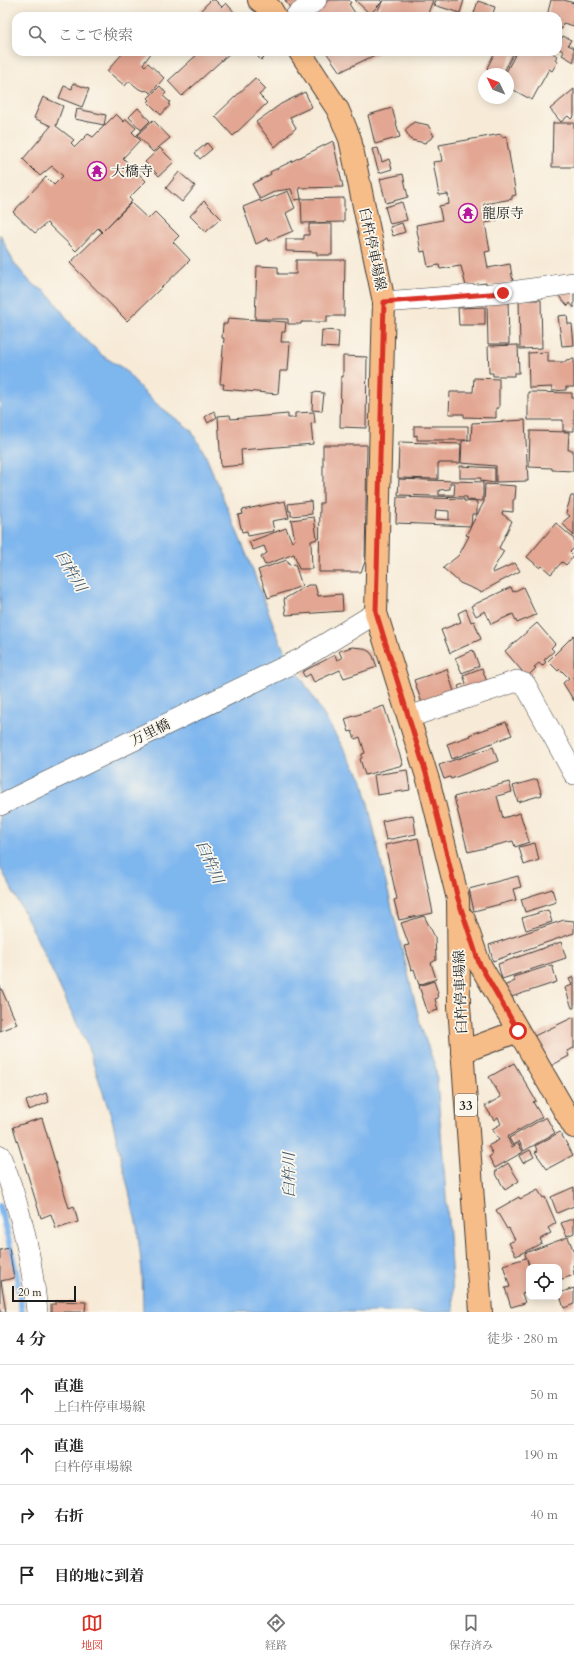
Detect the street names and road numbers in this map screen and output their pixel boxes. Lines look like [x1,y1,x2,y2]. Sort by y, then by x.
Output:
street label: 臼杵停車場線 [354,206,391,292]
street label: 万里橋 [127,715,173,750]
street label: 臼杵停車場線 [450,950,471,1034]
road number: 33 [455,1094,477,1116]

